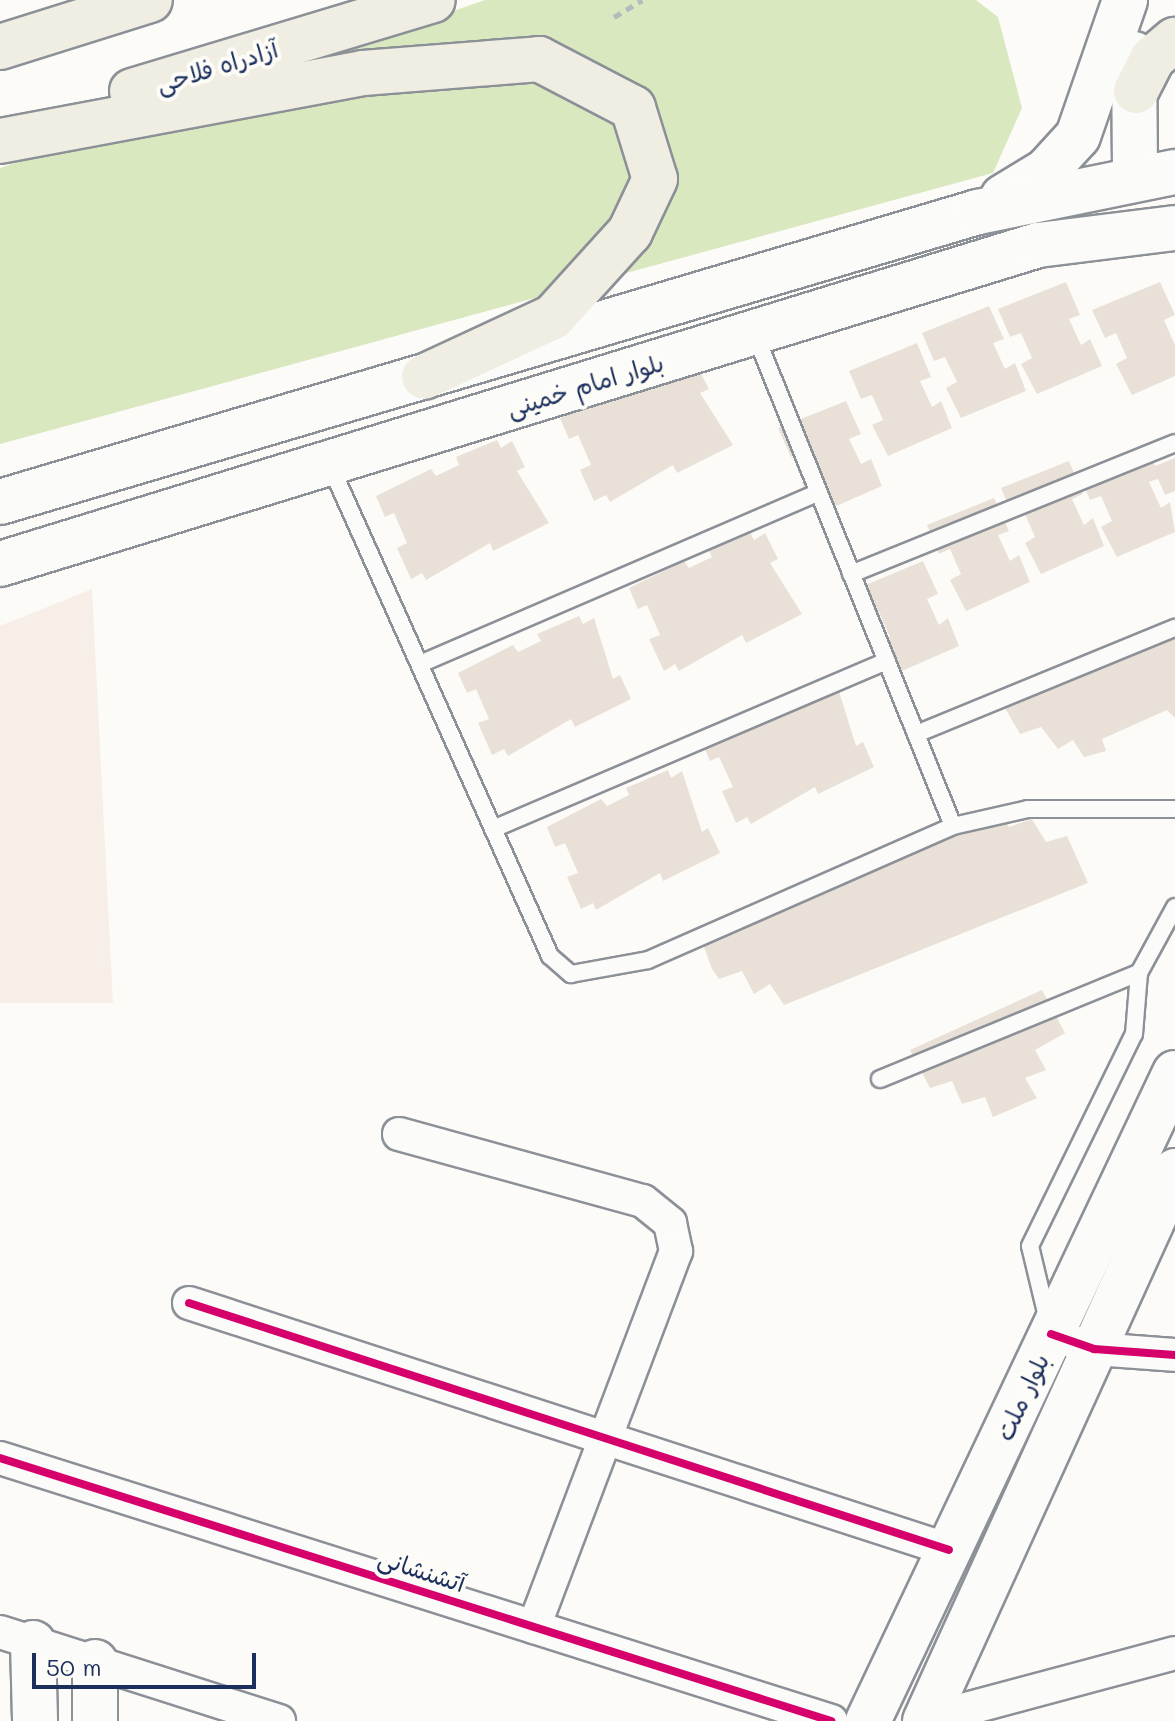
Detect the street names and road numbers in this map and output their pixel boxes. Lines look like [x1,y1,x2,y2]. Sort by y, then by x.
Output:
street label: آزادراه فلاحی [153,34,281,98]
street label: بلوار امام خمینی [503,347,667,423]
street label: بلوار ملت [989,1349,1055,1445]
street label: آتشنشانی [375,1542,469,1598]

